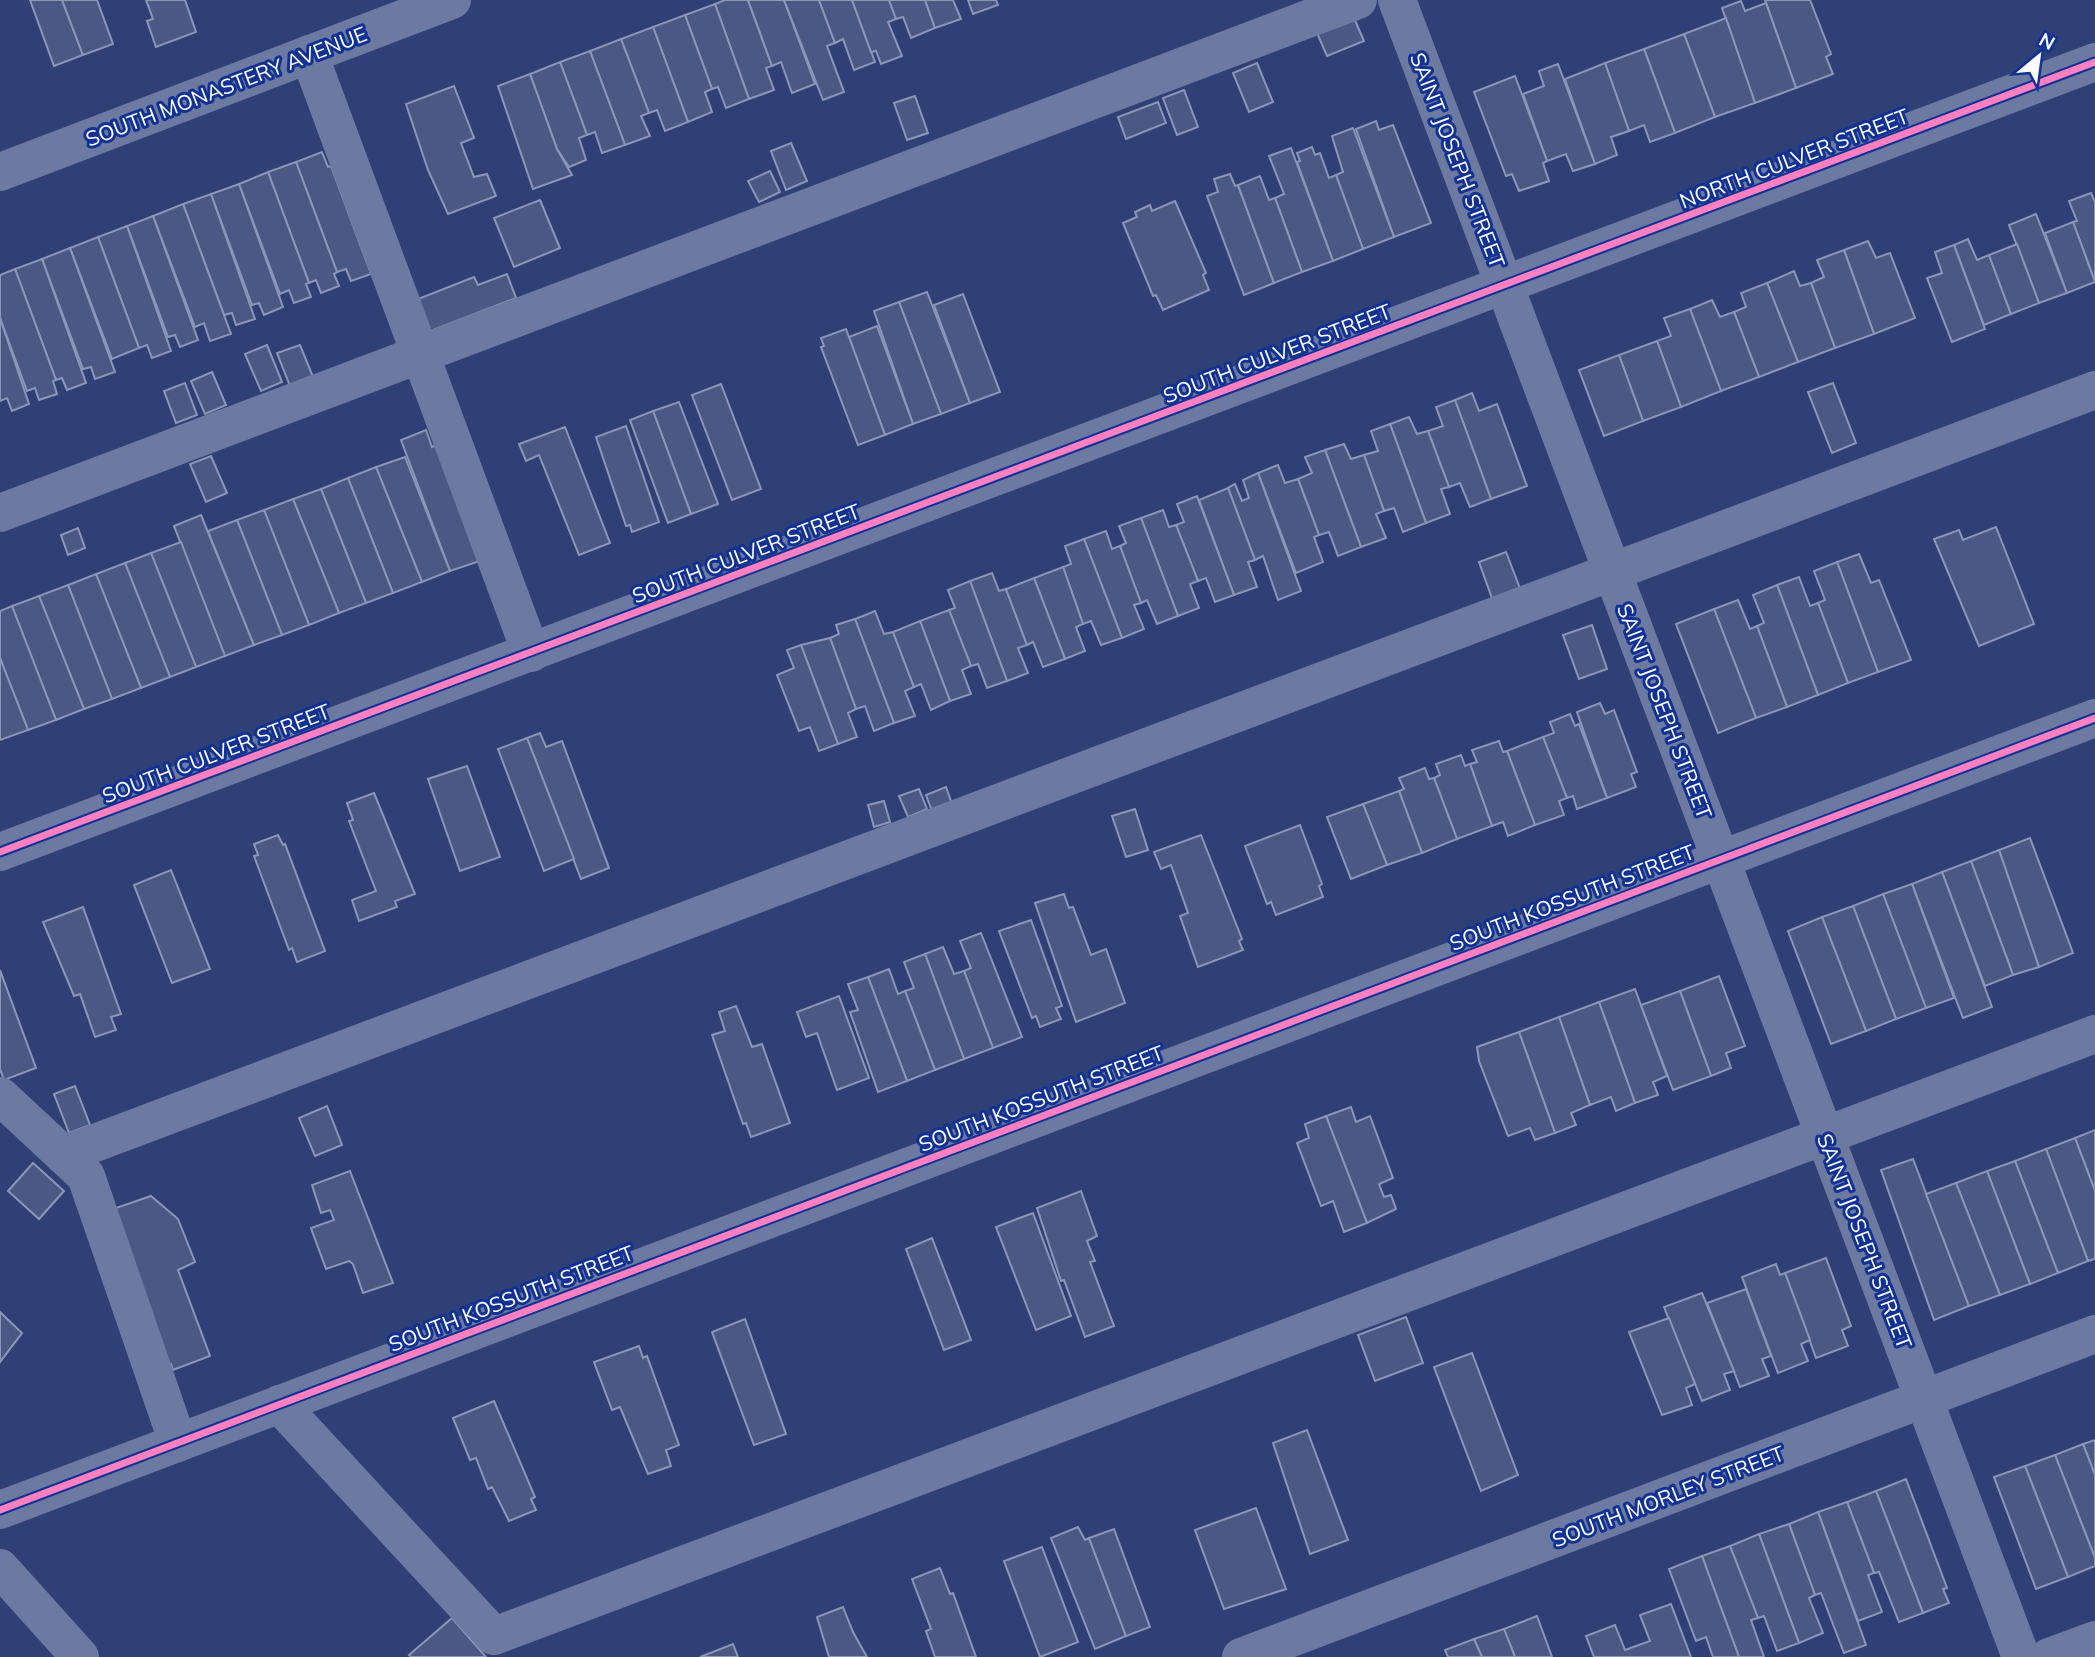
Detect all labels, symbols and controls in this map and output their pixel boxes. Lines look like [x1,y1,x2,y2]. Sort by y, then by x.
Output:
street label: SOUTH MONASTERY AVENUE [82,20,370,152]
north arrow [2004,21,2074,91]
text: N [2035,27,2059,55]
street label: SAINT JOSEPH STREET [1405,49,1511,272]
street label: NORTH CULVER STREET [1676,102,1913,214]
street label: SOUTH CULVER STREET [1159,297,1395,409]
street label: SOUTH CULVER STREET [628,497,864,609]
street label: SAINT JOSEPH STREET [1612,600,1718,823]
street label: SOUTH CULVER STREET [98,697,334,809]
street label: SOUTH KOSSUTH STREET [1446,838,1699,956]
street label: SOUTH KOSSUTH STREET [915,1039,1168,1157]
street label: SAINT JOSEPH STREET [1812,1130,1918,1353]
street label: SOUTH KOSSUTH STREET [385,1239,638,1357]
street label: SOUTH MORLEY STREET [1548,1440,1788,1552]

